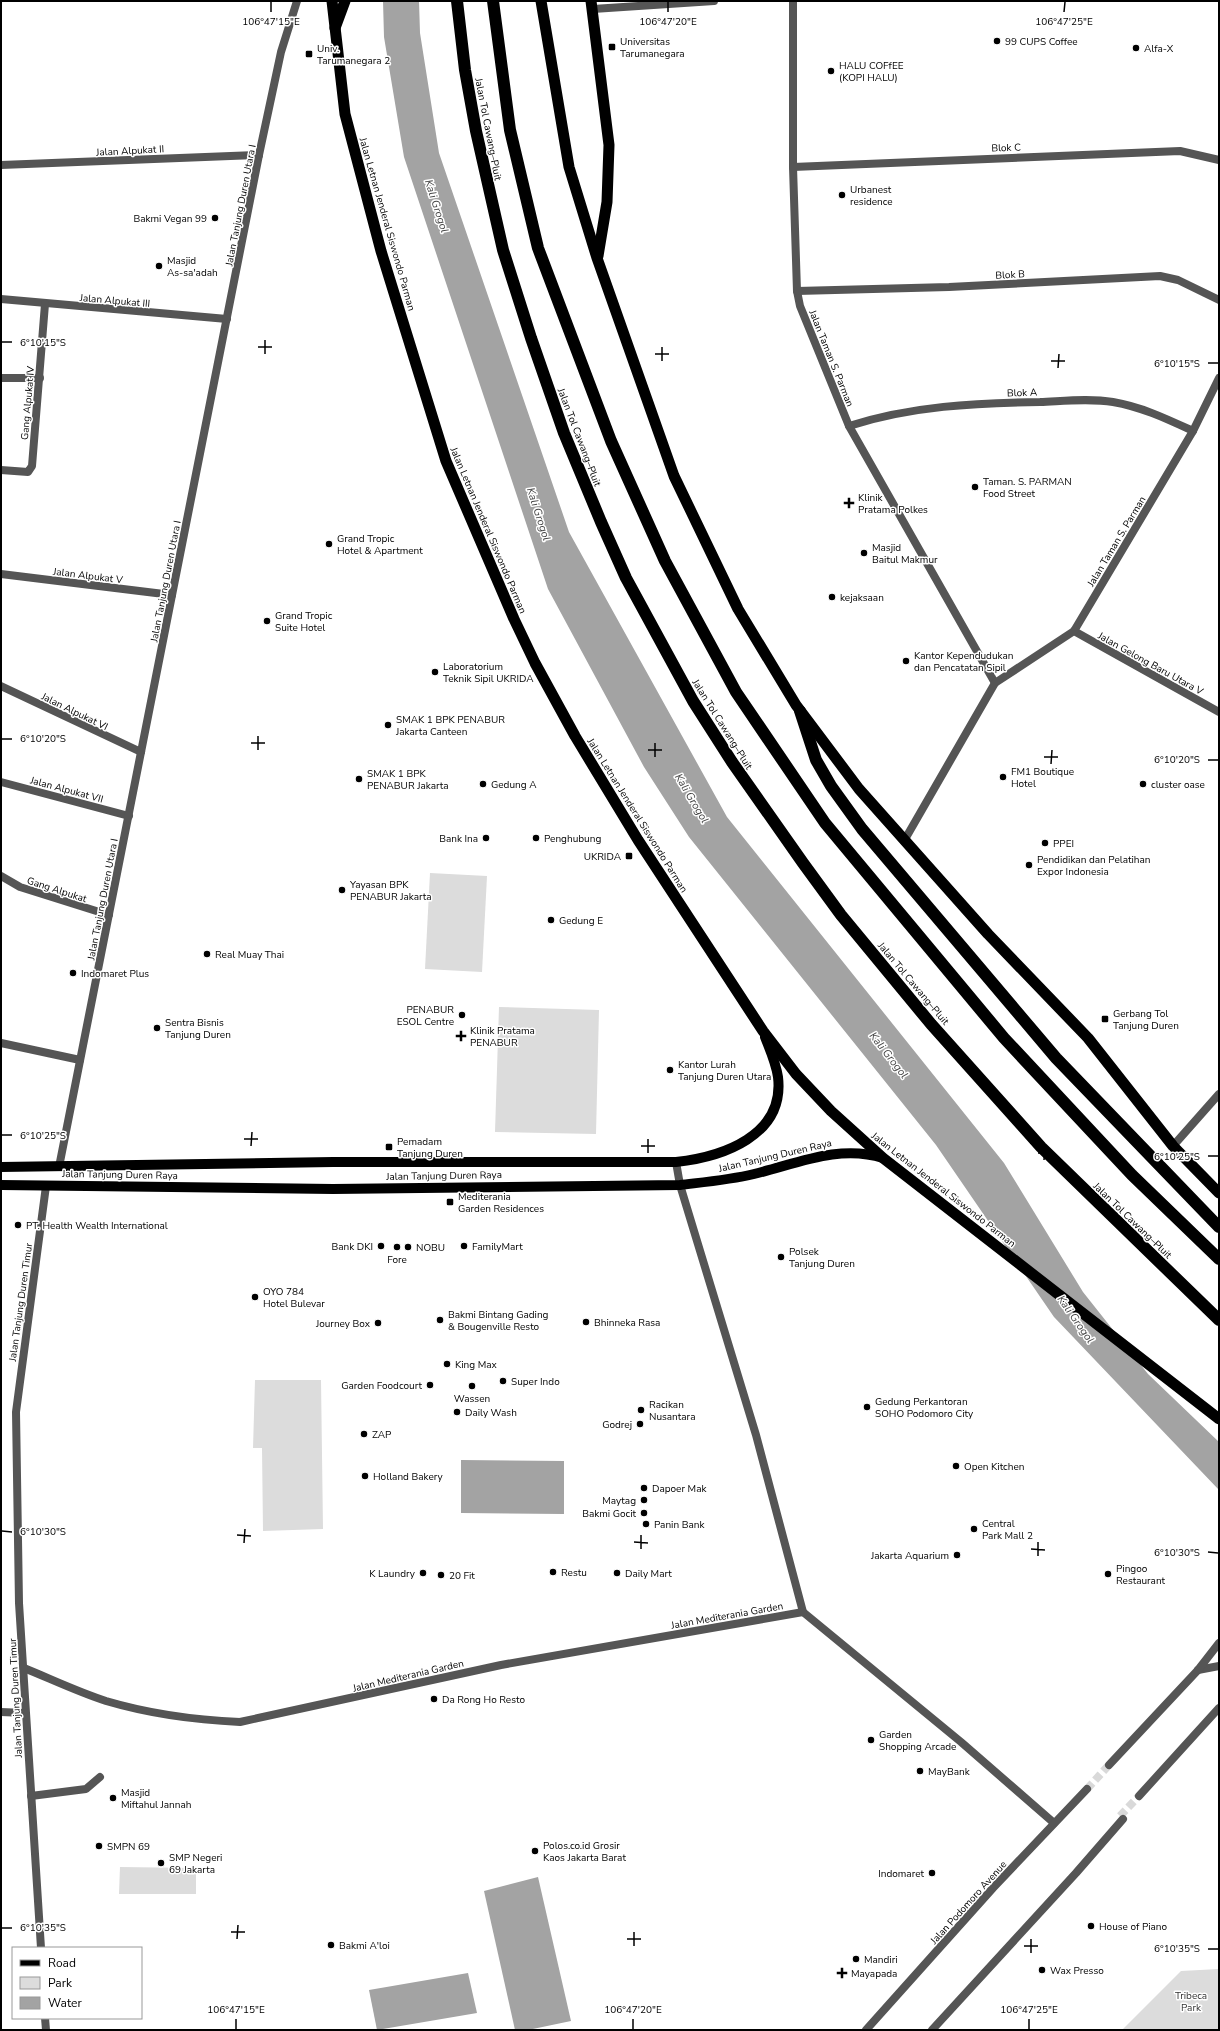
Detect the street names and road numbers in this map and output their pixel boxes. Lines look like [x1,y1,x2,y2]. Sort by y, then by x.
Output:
street label: Jalan Tol Cawang–Pluit [471,76,505,182]
street label: Jalan Letnan Jenderal Siswondo Parman [355,135,418,312]
street label: Blok C [991,140,1021,156]
street label: Jalan Alpukat II [95,142,164,160]
street label: Jalan Tanjung Duren Utara I [222,143,260,268]
street label: Blok B [995,267,1025,283]
street label: Jalan Alpukat III [78,291,151,311]
street label: Jalan Taman S. Parman [805,307,857,409]
street label: Gang Alpukat IV [18,365,38,441]
street label: Jalan Tol Cawang–Pluit [554,385,604,489]
street label: Blok A [1007,385,1038,401]
street label: Jalan Letnan Jenderal Siswondo Parman [446,444,530,616]
street label: Jalan Taman S. Parman [1084,494,1149,590]
street label: Jalan Tanjung Duren Utara I [147,519,185,644]
street label: Jalan Alpukat V [51,565,124,587]
street label: Jalan Gelong Baru Utara V [1094,629,1206,699]
street label: Jalan Tol Cawang–Pluit [688,676,756,773]
street label: Jalan Alpukat VI [38,689,110,734]
street label: Jalan Letnan Jenderal Siswondo Parman [583,735,691,895]
street label: Jalan Alpukat VII [28,773,105,806]
street label: Jalan Tanjung Duren Utara I [84,837,122,962]
street label: Gang Alpukat [25,874,89,906]
street label: Jalan Tol Cawang–Pluit [874,939,952,1028]
street label: Jalan Letnan Jenderal Siswondo Parman [868,1128,1018,1251]
street label: Jalan Tanjung Duren Raya [716,1136,833,1176]
street label: Jalan Tanjung Duren Raya [61,1167,178,1183]
street label: Jalan Tanjung Duren Raya [385,1168,502,1184]
street label: Jalan Tol Cawang–Pluit [1089,1179,1175,1262]
street label: Jalan Tanjung Duren Timur [6,1242,36,1363]
street label: Jalan Mediterania Garden [669,1599,784,1633]
street label: Jalan Tanjung Duren Timur [6,1637,26,1759]
street label: Jalan Mediterania Garden [350,1656,465,1696]
street label: Jalan Podomoro Avenue [927,1858,1010,1948]

